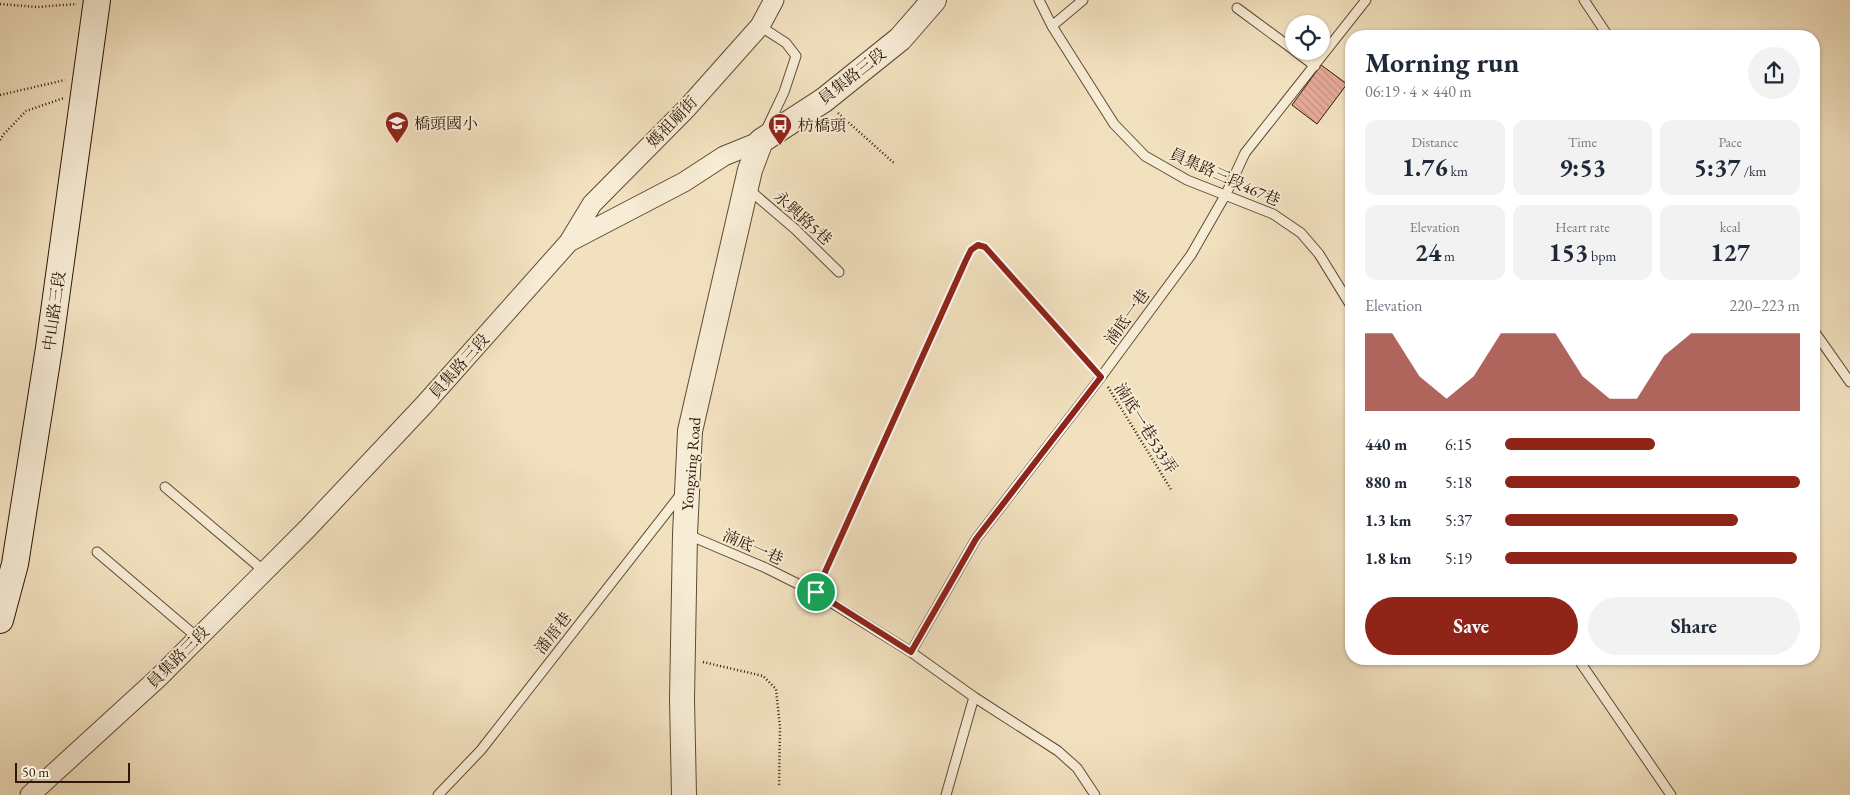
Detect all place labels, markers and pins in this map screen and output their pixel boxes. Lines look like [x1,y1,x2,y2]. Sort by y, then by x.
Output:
school or university icon: 橋頭國小 [384,110,410,144]
bus stop icon: 枋橋頭 [767,112,793,146]
place label: 橋頭國小 [414,113,478,134]
place label: 枋橋頭 [798,115,846,136]
pin [795,571,837,613]

